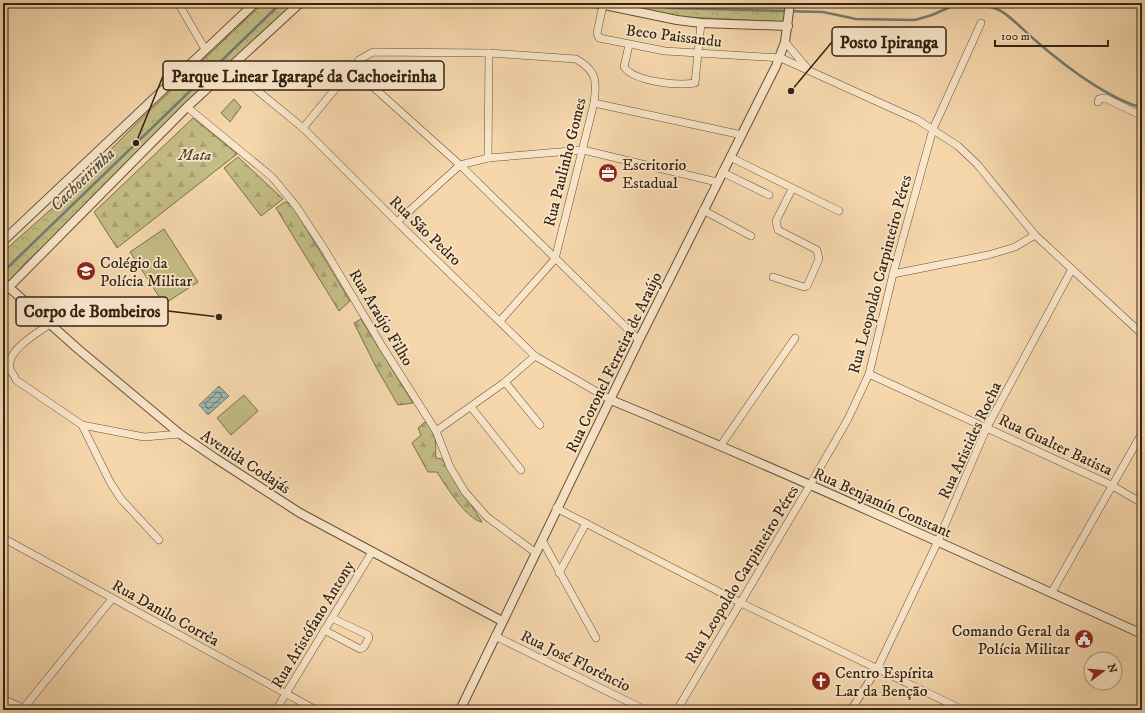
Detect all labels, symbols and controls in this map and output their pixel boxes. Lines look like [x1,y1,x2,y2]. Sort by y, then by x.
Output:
street label: Beco Paissandu [625,20,723,52]
scale bar [995,22,1108,48]
callout: Posto Ipiranga [832,27,946,56]
text: 100 m [1001,29,1030,44]
text: Posto Ipiranga [840,32,939,54]
callout: Parque Linear Igarapé da Cachoeirinha [163,61,444,90]
text: Parque Linear Igarapé da Cachoeirinha [171,66,437,88]
street label: Rua Paulinho Gomes [539,96,591,229]
water label: Cachoeirinha [45,143,120,216]
park label: Mata [178,145,211,165]
place label: Escritorio Estadual [622,155,687,193]
office icon: Escritorio Estadual [597,162,619,184]
street label: Rua Leopoldo Carpinteiro Péres [844,173,916,376]
street label: Rua São Pedro [385,191,466,270]
place label: Colégio da Polícia Militar [100,253,192,291]
school or university icon: Colégio da Polícia Militar [75,260,97,282]
street label: Rua Araújo Filho [344,266,418,370]
street label: Rua Coronel Ferreira de Araújo [561,268,667,456]
callout: Corpo de Bombeiros [16,297,168,326]
text: Corpo de Bombeiros [24,301,161,323]
street label: Rua Aristides Rocha [934,378,1006,502]
street label: Rua Gualter Batista [995,410,1116,480]
street label: Avenida Codajás [197,425,294,498]
street label: Rua Benjamín Constant [810,463,955,543]
street label: Rua Leopoldo Carpinteiro Péres [681,482,803,667]
street label: Rua Aristófano Antony [267,557,359,692]
street label: Rua Danilo Corrêa [108,575,223,651]
place label: Comando Geral da Polícia Militar [952,621,1070,659]
street label: Rua José Florêncio [517,626,634,696]
public building icon: Comando Geral da Polícia Militar [1073,628,1095,650]
north arrow [1083,651,1123,691]
text: N [1104,662,1120,675]
place label: Centro Espírita Lar da Benção [835,663,934,701]
church icon: Centro Espírita Lar da Benção [810,670,832,692]

